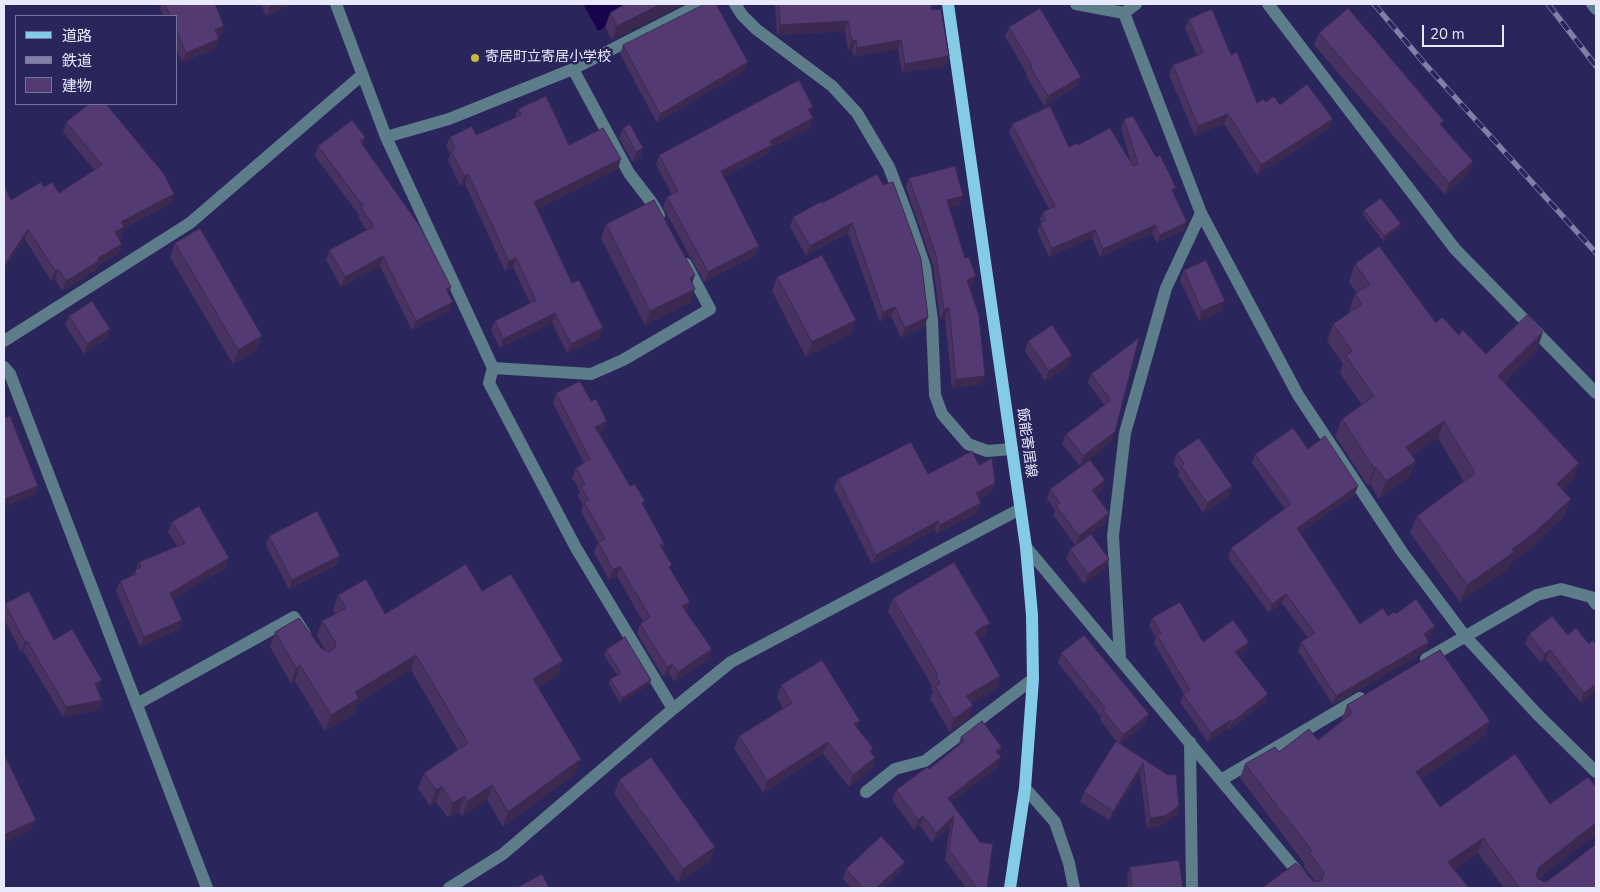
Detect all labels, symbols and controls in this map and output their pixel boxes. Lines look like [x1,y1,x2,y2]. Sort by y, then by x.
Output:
legend [15,15,178,105]
scale bar [1425,15,1508,47]
text: 20 m [1430,24,1465,44]
text: 道路 [62,26,92,46]
place label: 寄居町立寄居小学校 [485,50,611,66]
text: 鉄道 [62,51,92,71]
marker: 寄居町立寄居小学校 [469,52,481,64]
text: 建物 [62,76,92,96]
street label: 飯能寄居線 [1013,407,1039,479]

